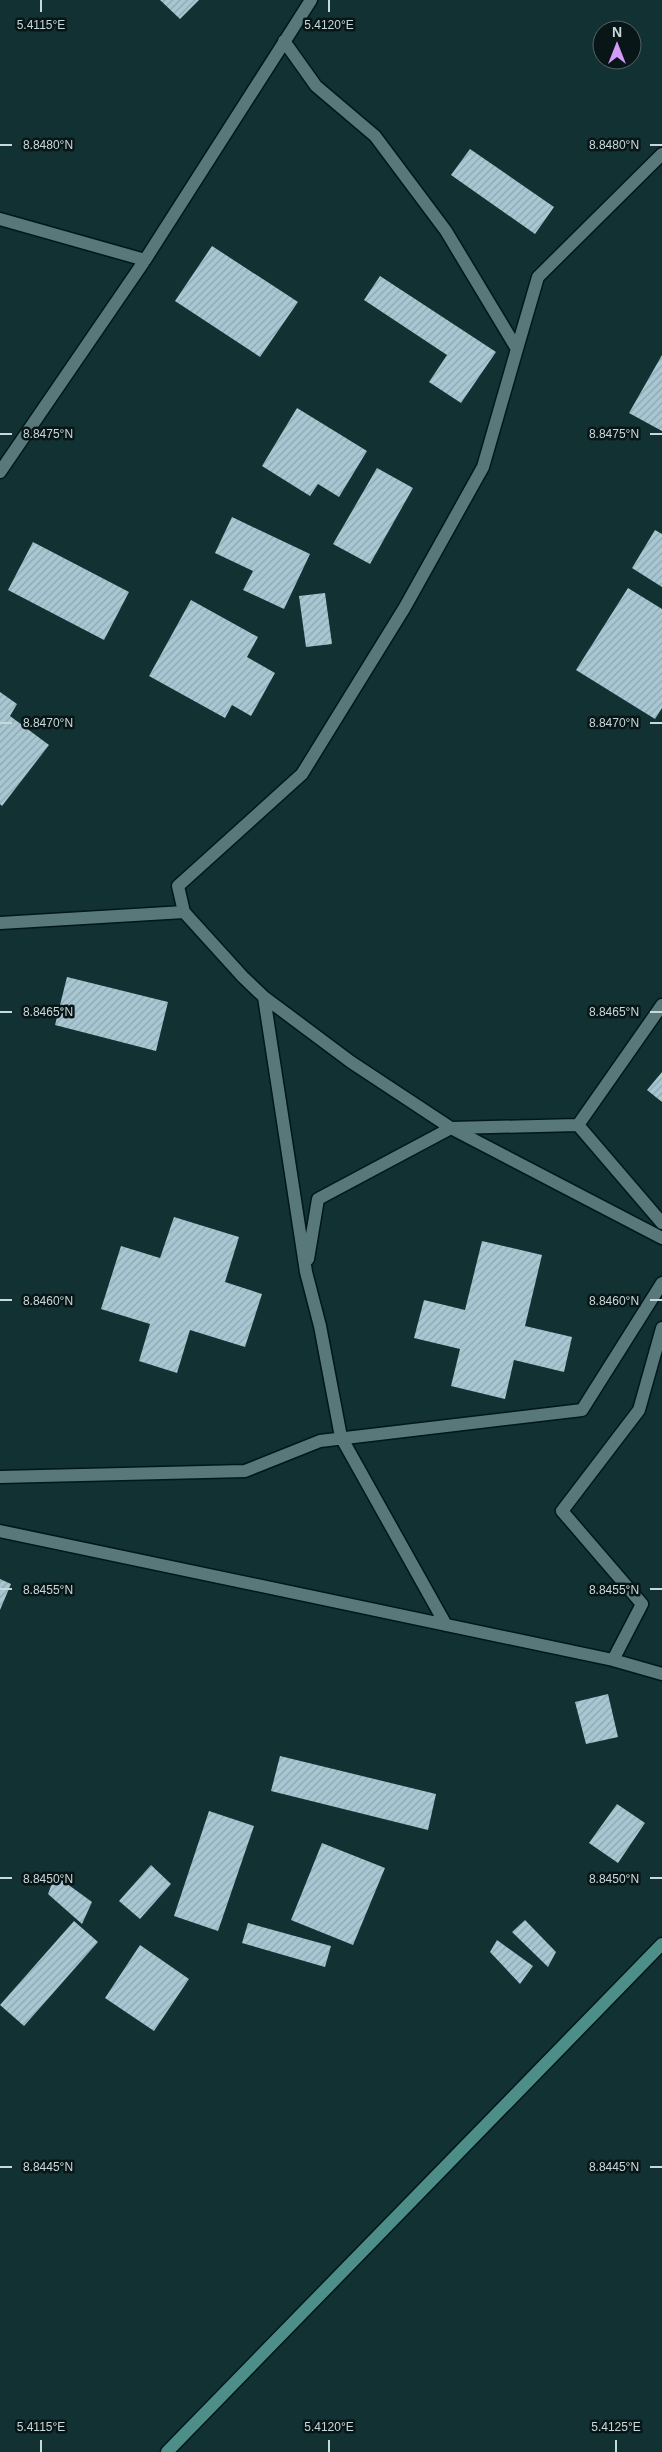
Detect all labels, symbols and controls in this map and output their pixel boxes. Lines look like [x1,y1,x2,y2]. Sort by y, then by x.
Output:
text: 5.4115°E [17,18,65,32]
text: 5.4120°E [304,18,354,32]
north arrow [592,20,642,70]
text: N [612,24,622,40]
text: 8.8480°N [23,138,73,152]
text: 8.8480°N [589,138,639,152]
text: 8.8475°N [23,427,73,441]
text: 8.8475°N [589,427,639,441]
text: 8.8470°N [23,716,73,730]
text: 8.8470°N [589,716,639,730]
text: 8.8465°N [23,1005,73,1019]
text: 8.8465°N [589,1005,639,1019]
text: 8.8460°N [23,1294,73,1308]
text: 8.8460°N [589,1294,639,1308]
text: 8.8455°N [23,1583,73,1597]
text: 8.8455°N [589,1583,639,1597]
text: 8.8450°N [23,1872,73,1886]
text: 8.8450°N [589,1872,639,1886]
text: 8.8445°N [23,2160,73,2174]
text: 8.8445°N [589,2160,639,2174]
text: 5.4115°E [17,2420,65,2434]
text: 5.4120°E [304,2420,354,2434]
text: 5.4125°E [591,2420,641,2434]

